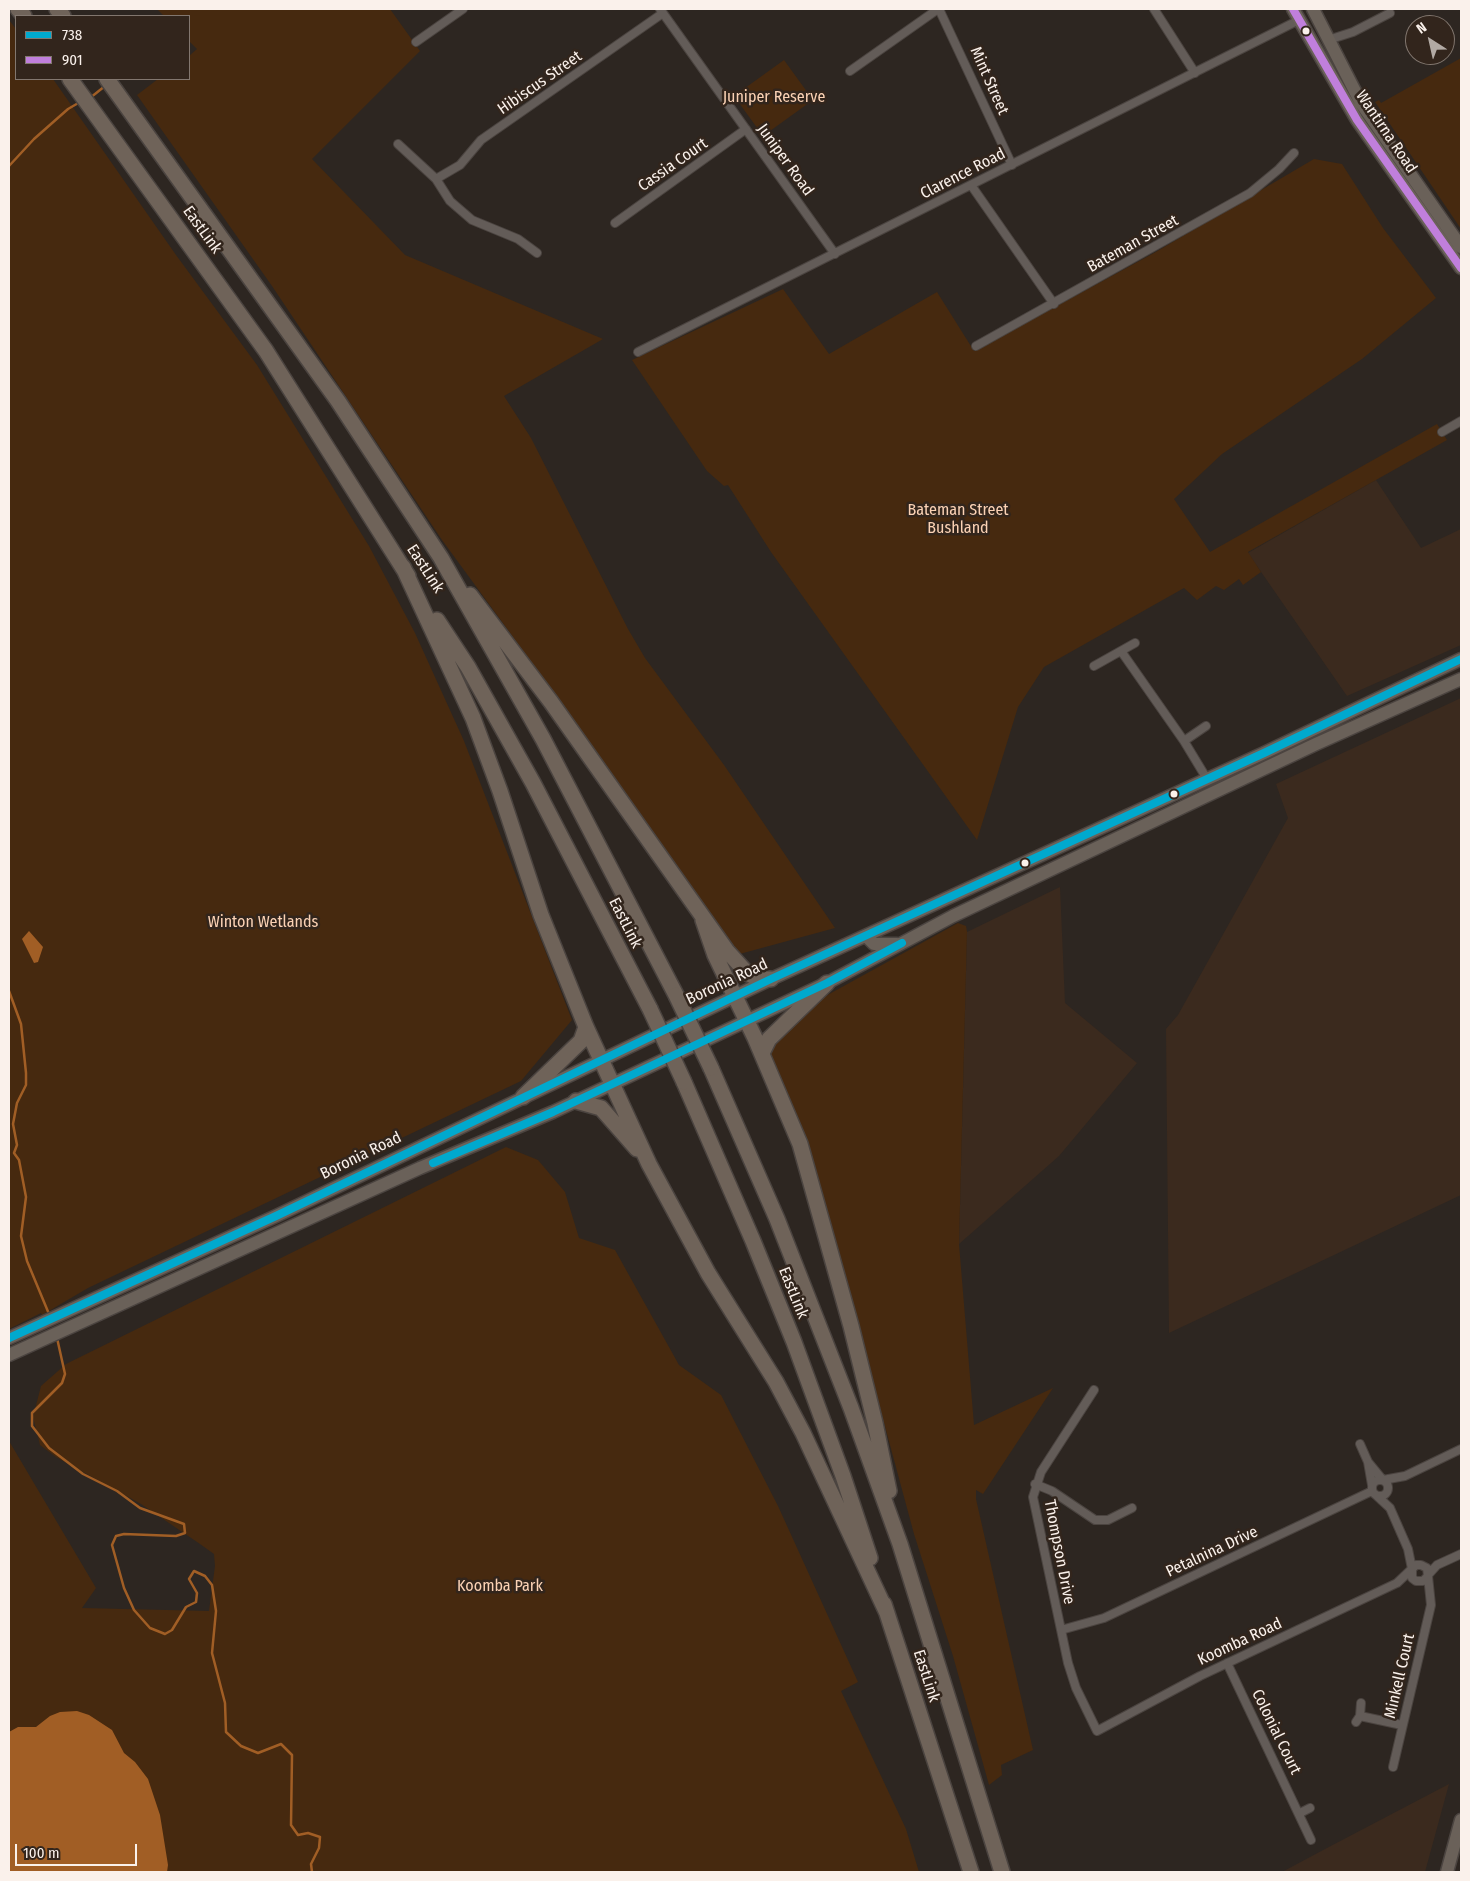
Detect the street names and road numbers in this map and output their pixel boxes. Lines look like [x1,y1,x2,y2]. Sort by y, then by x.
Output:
street label: Mint Street [966,44,1012,118]
street label: Hibiscus Street [494,47,586,119]
street label: Wantirna Road [1351,87,1421,177]
street label: Juniper Road [753,120,817,200]
street label: Cassia Court [635,134,711,196]
street label: Clarence Road [917,144,1009,204]
street label: EastLink [178,202,226,258]
street label: Bateman Street [1084,211,1182,277]
street label: EastLink [402,541,448,597]
street label: EastLink [604,895,646,951]
street label: Boronia Road [683,955,771,1009]
street label: Boronia Road [317,1128,405,1184]
street label: EastLink [774,1264,812,1322]
street label: Thompson Drive [1039,1498,1079,1606]
street label: Petalnina Drive [1163,1522,1261,1582]
street label: Koomba Road [1195,1614,1285,1670]
street label: Minkell Court [1381,1632,1419,1720]
street label: EastLink [909,1647,943,1705]
street label: Colonial Court [1247,1686,1305,1778]

